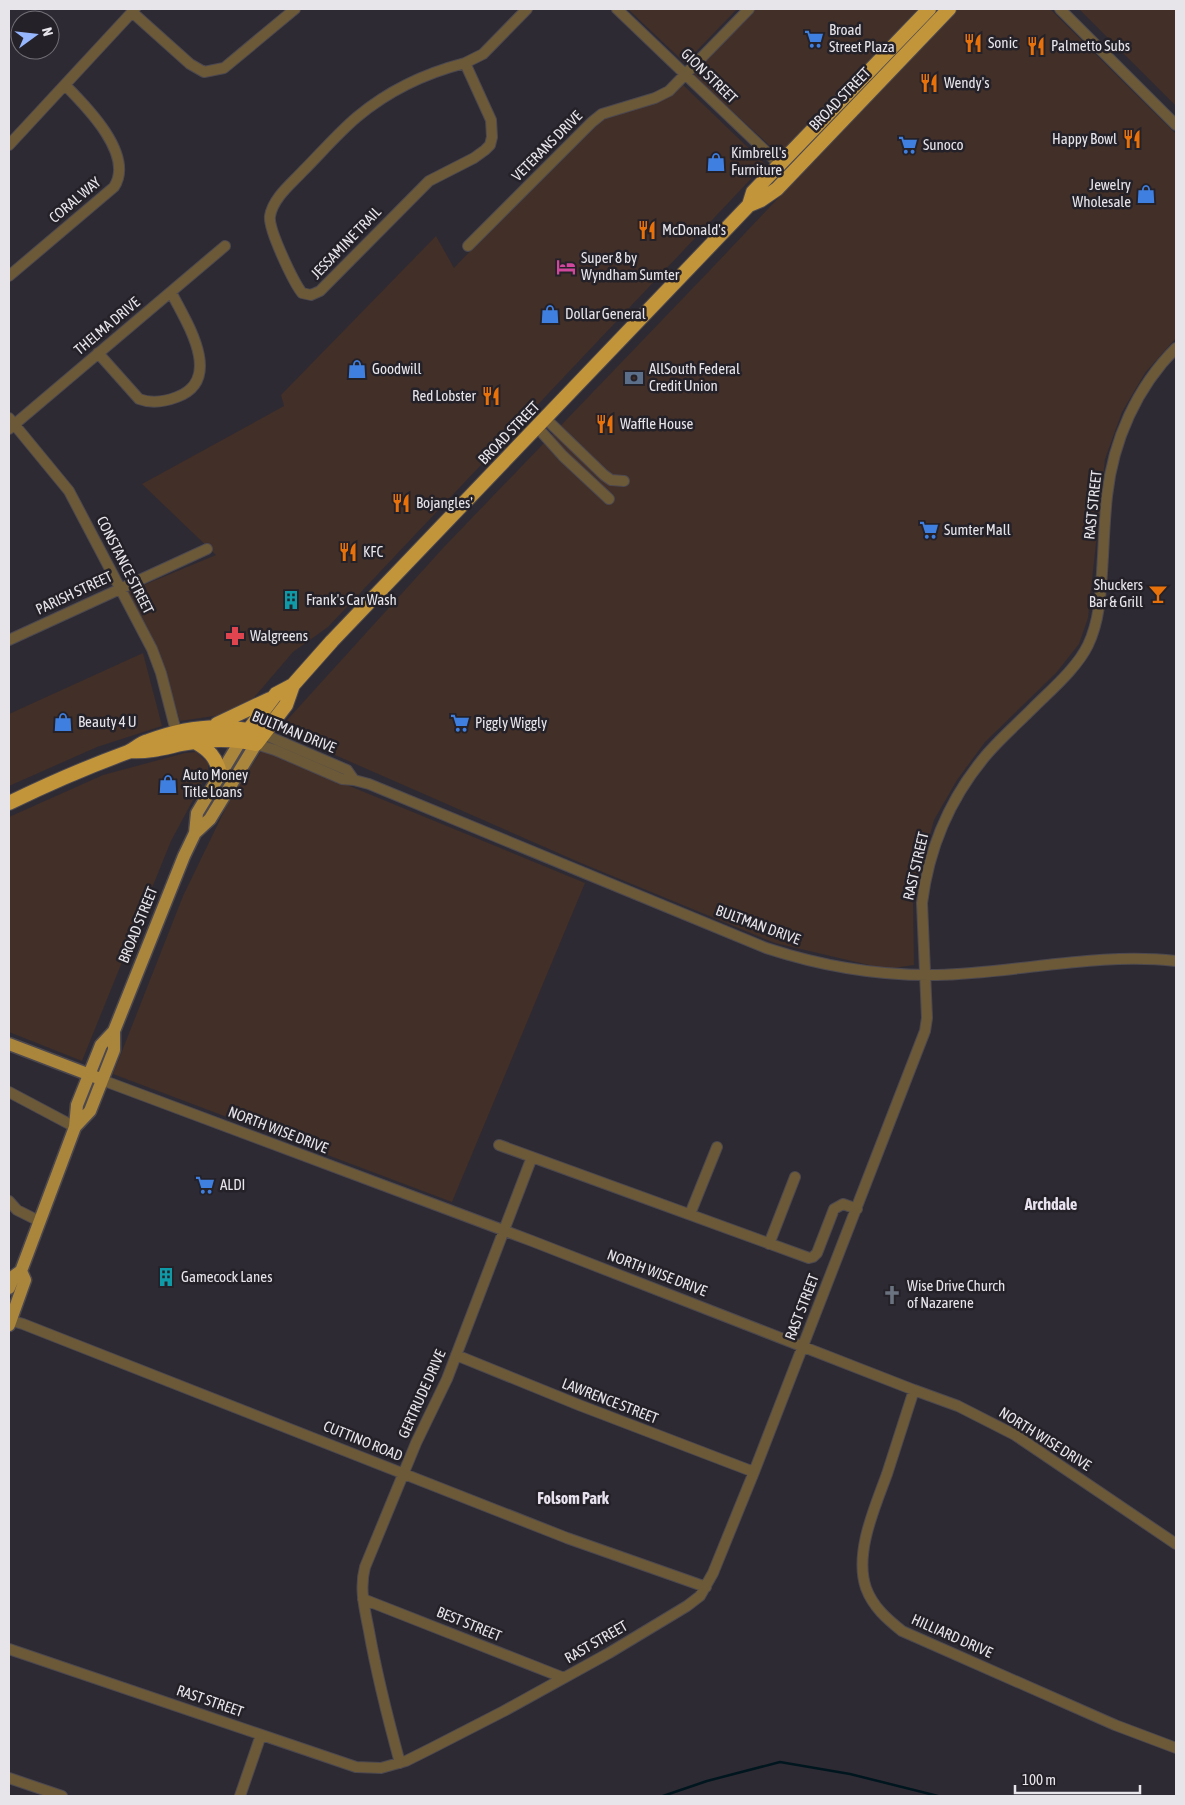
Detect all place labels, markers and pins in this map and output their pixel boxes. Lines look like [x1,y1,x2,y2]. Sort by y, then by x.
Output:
place label: Broad Street Plaza [829,21,895,55]
supermarket icon: Broad Street Plaza [803,28,825,50]
restaurant icon: Sonic [962,32,984,54]
place label: Sonic [988,34,1018,51]
restaurant icon: Palmetto Subs [1025,35,1047,57]
place label: Palmetto Subs [1051,37,1130,54]
restaurant icon: Wendy's [918,72,940,94]
place label: Wendy's [944,74,990,91]
restaurant icon: Happy Bowl [1121,128,1143,150]
place label: Happy Bowl [1052,130,1117,147]
supermarket icon: Sunoco [897,134,919,156]
place label: Sunoco [923,136,963,153]
place label: Kimbrell's Furniture [731,144,787,178]
shop icon: Kimbrell's Furniture [705,151,727,173]
place label: Jewelry Wholesale [1072,176,1131,210]
shop icon: Jewelry Wholesale [1135,183,1157,205]
restaurant icon: McDonald's [636,219,658,241]
place label: McDonald's [662,221,726,238]
place label: Super 8 by Wyndham Sumter [581,249,680,283]
hotel icon: Super 8 by Wyndham Sumter [555,256,577,278]
shop icon: Dollar General [539,303,561,325]
place label: Dollar General [565,305,646,322]
shop icon: Goodwill [346,358,368,380]
place label: Goodwill [372,360,422,377]
place label: AllSouth Federal Credit Union [649,360,740,394]
bank icon: AllSouth Federal Credit Union [623,367,645,389]
restaurant icon: Red Lobster [480,385,502,407]
place label: Red Lobster [412,387,477,404]
restaurant icon: Waffle House [594,413,616,435]
place label: Waffle House [620,415,694,432]
restaurant icon: Bojangles' [390,492,412,514]
place label: Bojangles' [416,494,473,511]
supermarket icon: Sumter Mall [918,519,940,541]
place label: Sumter Mall [944,521,1011,538]
restaurant icon: KFC [337,541,359,563]
place label: KFC [363,543,383,560]
place label: Shuckers Bar & Grill [1089,576,1143,610]
bar icon: Shuckers Bar & Grill [1147,583,1169,605]
building icon: Frank's Car Wash [280,589,302,611]
place label: Frank's Car Wash [306,591,397,608]
pharmacy icon: Walgreens [224,625,246,647]
place label: Walgreens [250,627,308,644]
shop icon: Beauty 4 U [52,711,74,733]
supermarket icon: Piggly Wiggly [449,712,471,734]
place label: Beauty 4 U [78,713,137,730]
place label: Piggly Wiggly [475,714,547,731]
place label: Auto Money Title Loans [183,766,248,800]
shop icon: Auto Money Title Loans [157,773,179,795]
supermarket icon: ALDI [194,1174,216,1196]
place label: ALDI [220,1176,245,1193]
building icon: Gamecock Lanes [155,1266,177,1288]
place label: Gamecock Lanes [181,1268,272,1285]
place label: Wise Drive Church of Nazarene [907,1277,1005,1311]
church icon: Wise Drive Church of Nazarene [881,1284,903,1306]

